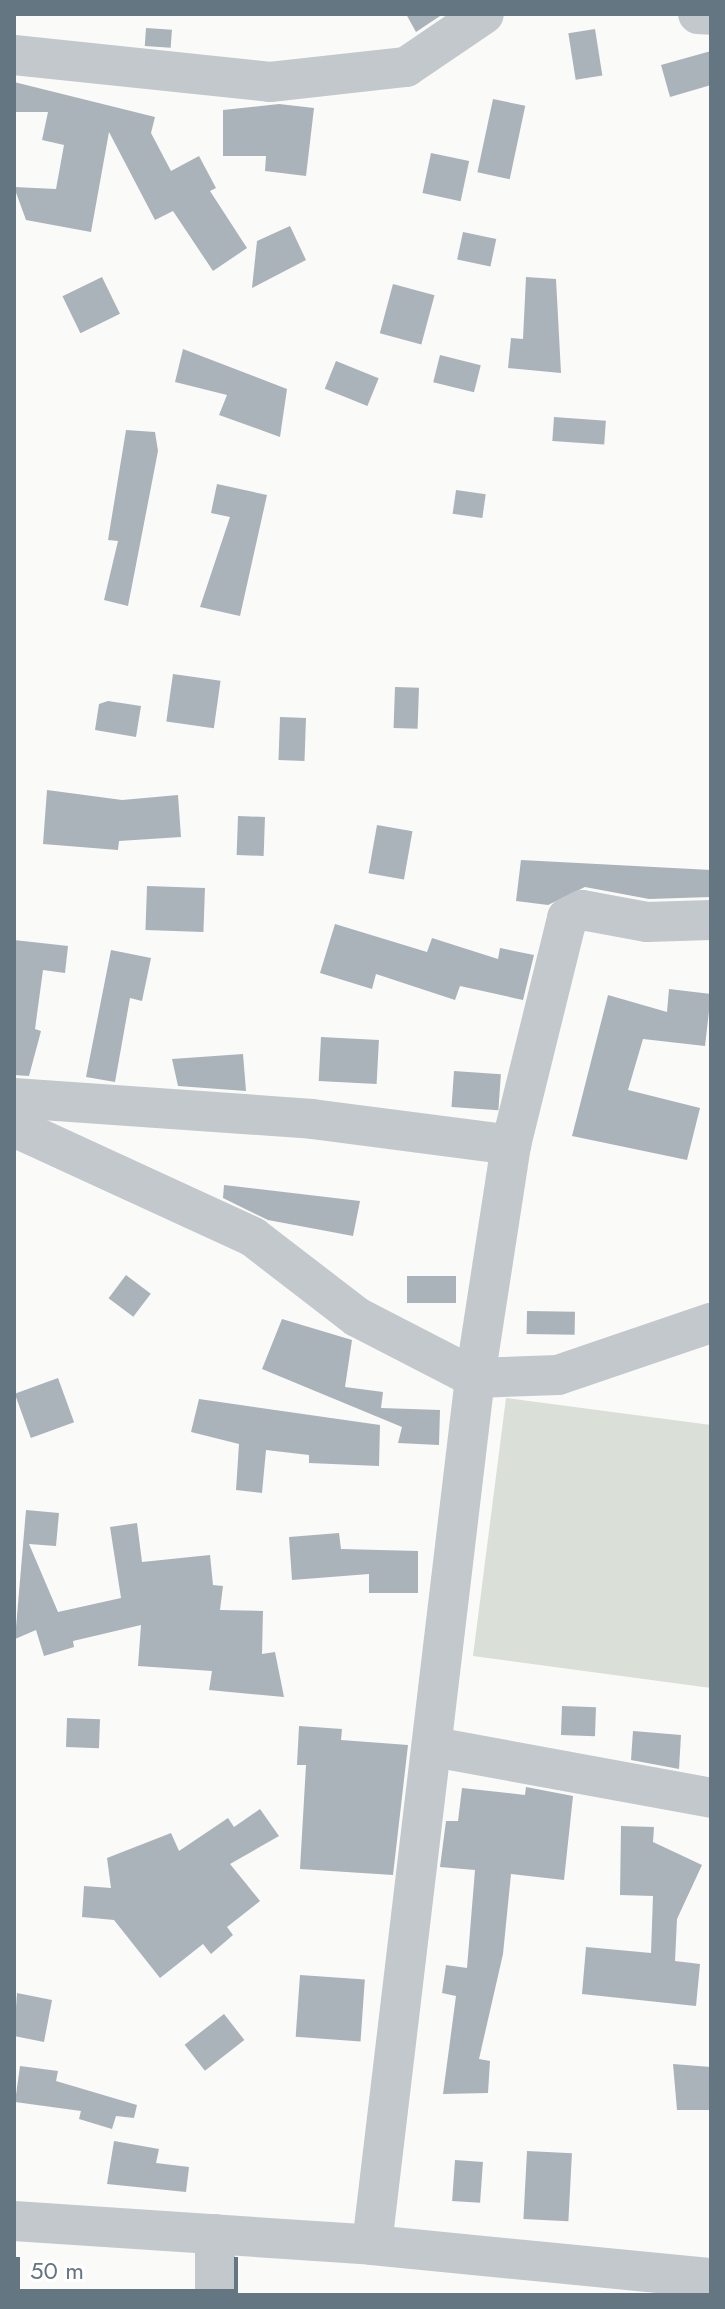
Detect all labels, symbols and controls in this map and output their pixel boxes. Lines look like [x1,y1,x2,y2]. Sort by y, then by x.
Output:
scale bar [20,2241,242,2291]
text: 50 m [30,2253,84,2288]

